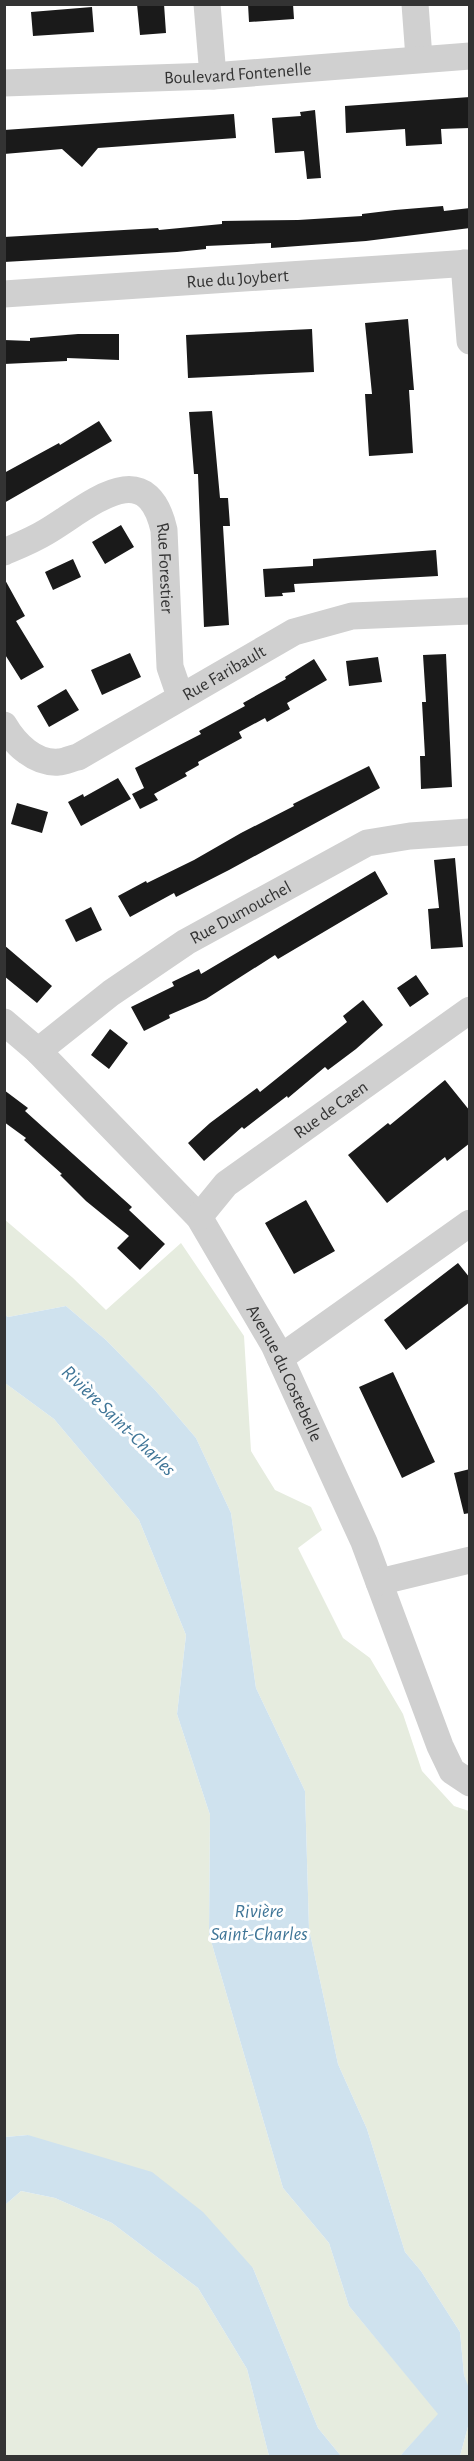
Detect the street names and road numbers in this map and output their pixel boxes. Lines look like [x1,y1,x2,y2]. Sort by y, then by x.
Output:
street label: Boulevard Fontenelle [164,60,312,88]
street label: Rue du Joybert [186,267,289,292]
street label: Rue Forestier [153,521,176,614]
street label: Rue Faribault [180,642,269,704]
street label: Rue Dumouchel [187,878,294,948]
street label: Rue de Caen [291,1078,371,1143]
street label: Avenue du Costebelle [242,1302,325,1444]

